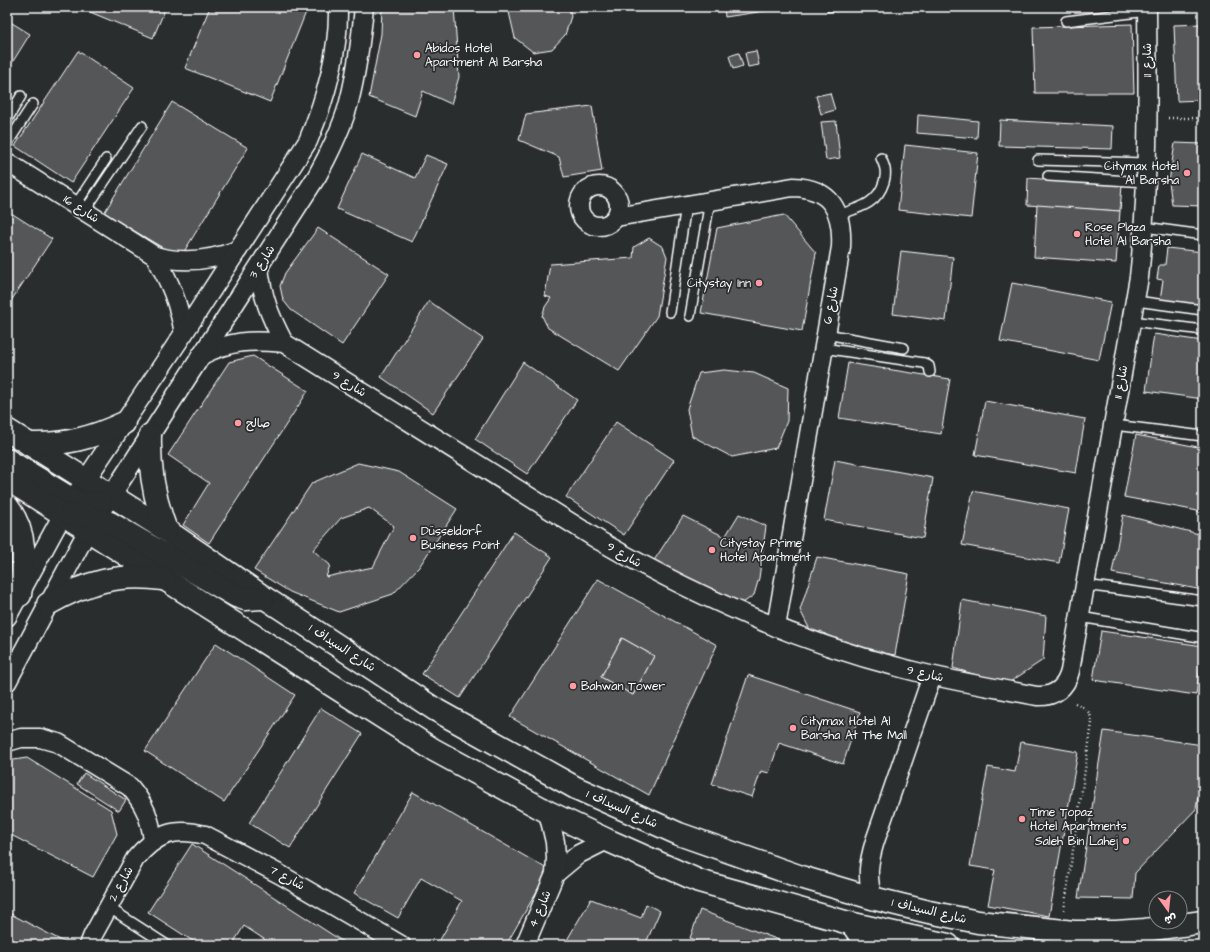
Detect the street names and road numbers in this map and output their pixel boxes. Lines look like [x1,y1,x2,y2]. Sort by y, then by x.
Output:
street label: شارع 11 [1139,43,1156,77]
street label: شارع 16 [60,191,102,227]
street label: شارع 3 [245,242,279,282]
street label: شارع 6 [819,285,843,325]
street label: شارع 11 [1110,364,1132,400]
street label: شارع 9 [329,367,369,401]
street label: شارع 9 [603,538,645,572]
street label: شارع السيداف 1 [305,620,379,676]
street label: شارع 9 [905,661,945,687]
street label: شارع السيداف 1 [584,786,660,832]
street label: شارع 7 [266,861,308,895]
street label: شارع 2 [104,863,138,905]
street label: شارع 4 [525,888,555,930]
street label: شارع السيداف 1 [890,894,968,928]

